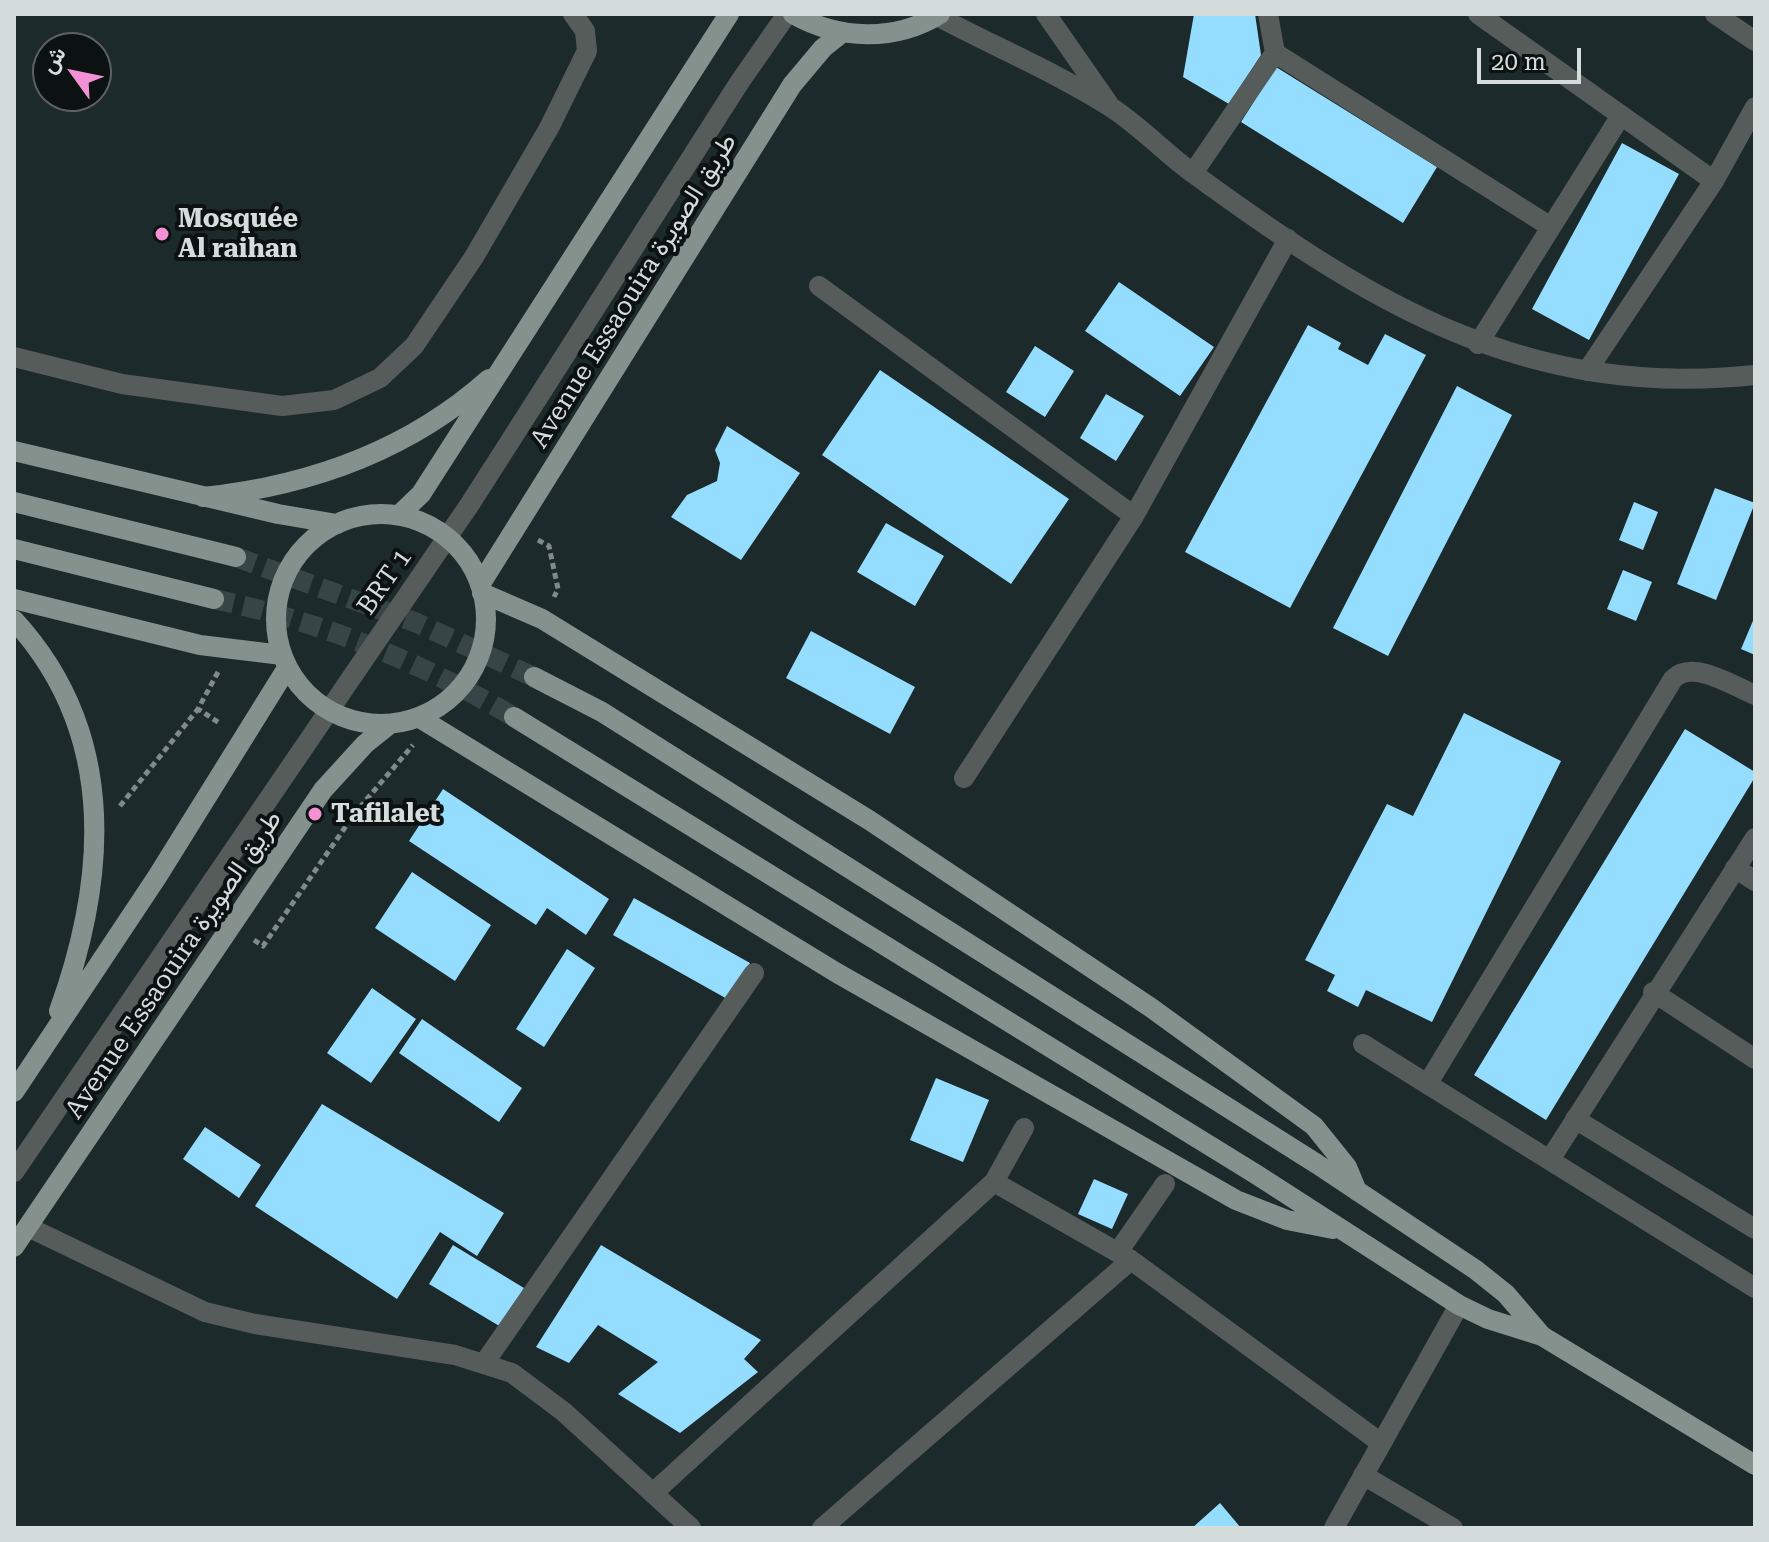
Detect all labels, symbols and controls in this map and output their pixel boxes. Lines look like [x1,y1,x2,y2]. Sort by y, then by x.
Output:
north arrow [32,32,112,112]
scale bar [1481,32,1585,82]
text: ش [35,42,71,78]
text: 20 m [1491,48,1546,76]
street label: Avenue Essaouira طريق الصويرة [524,128,744,454]
place label: Mosquée Al raihan [178,203,298,264]
marker: Mosquée Al raihan [153,225,171,243]
street label: BRT 1 [351,543,419,621]
place label: Tafilalet [331,798,440,830]
street label: Avenue Essaouira طريق الصويرة [59,805,289,1125]
marker: Tafilalet [306,805,324,823]

